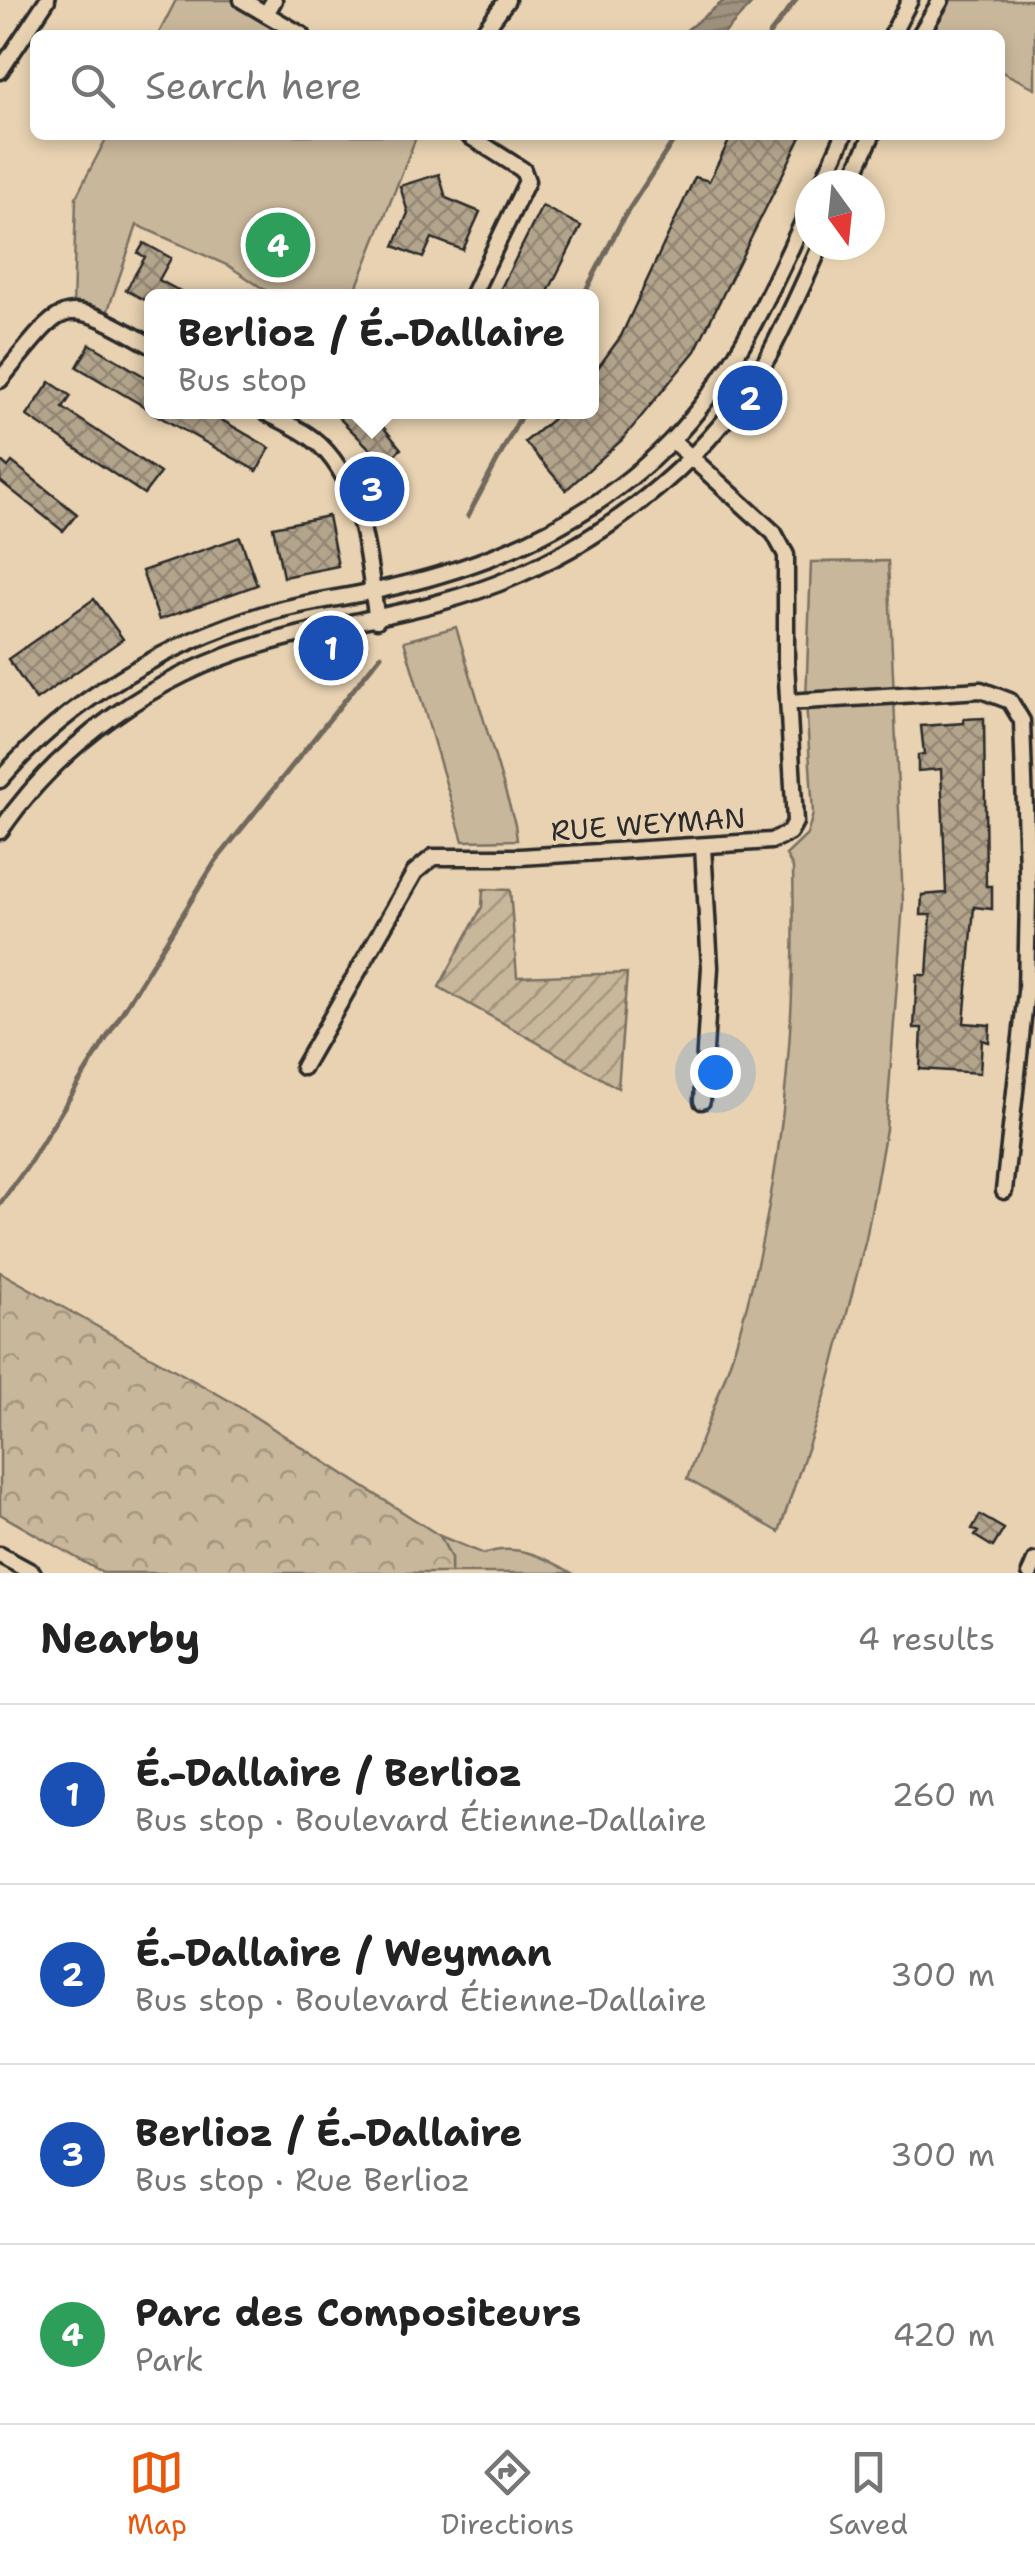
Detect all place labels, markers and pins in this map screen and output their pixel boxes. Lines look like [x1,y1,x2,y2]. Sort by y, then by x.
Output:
pin: 4 [246,208,310,282]
pin: 2 [718,360,782,436]
pin: 3 [340,452,404,526]
pin: 1 [298,610,364,686]

